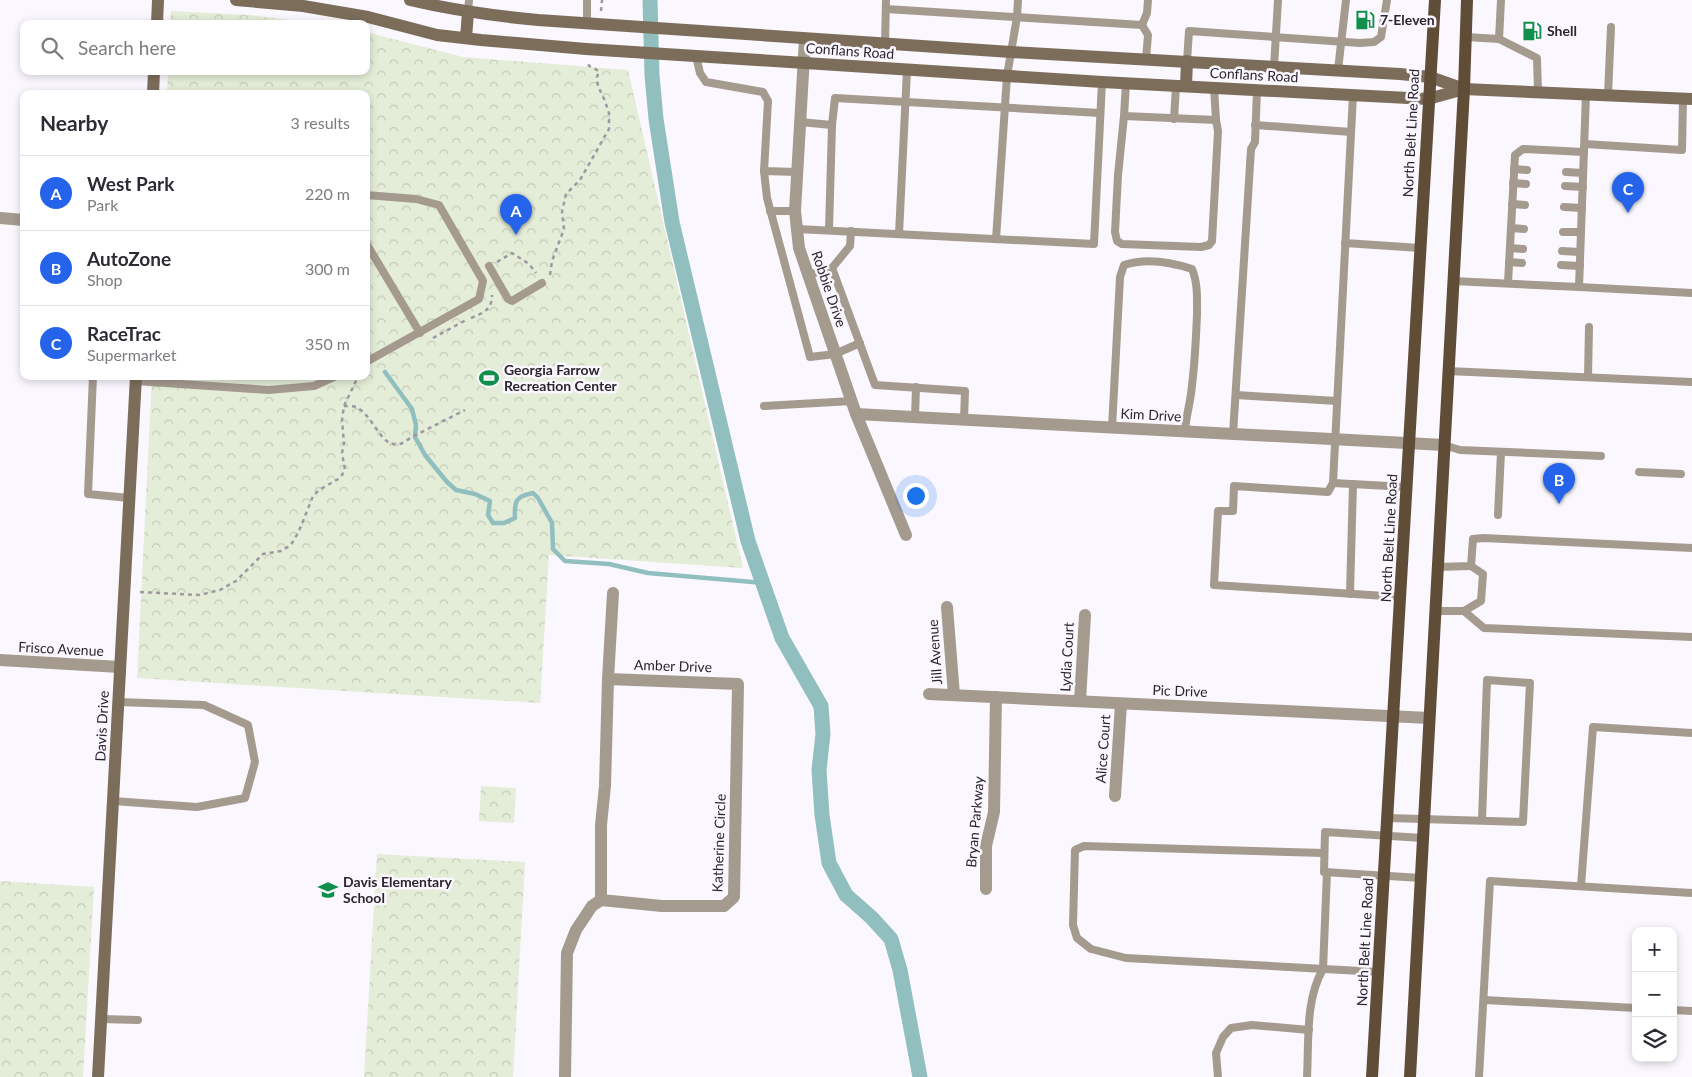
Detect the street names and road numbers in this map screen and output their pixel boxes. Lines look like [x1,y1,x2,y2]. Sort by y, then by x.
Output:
street label: Conflans Road [805,39,895,62]
street label: Conflans Road [1209,64,1299,85]
street label: North Belt Line Road [1399,68,1422,198]
street label: Robbie Drive [808,248,850,329]
street label: Kim Drive [1120,404,1182,425]
street label: North Belt Line Road [1377,473,1400,603]
street label: Jill Avenue [924,619,945,685]
street label: Lydia Court [1056,622,1077,692]
street label: Frisco Avenue [18,638,104,659]
street label: Amber Drive [634,656,712,675]
street label: Pic Drive [1152,681,1208,700]
street label: Davis Drive [91,690,112,762]
street label: Alice Court [1092,714,1113,784]
street label: Bryan Parkway [962,775,987,868]
street label: Katherine Circle [708,793,729,892]
street label: North Belt Line Road [1353,877,1376,1007]

